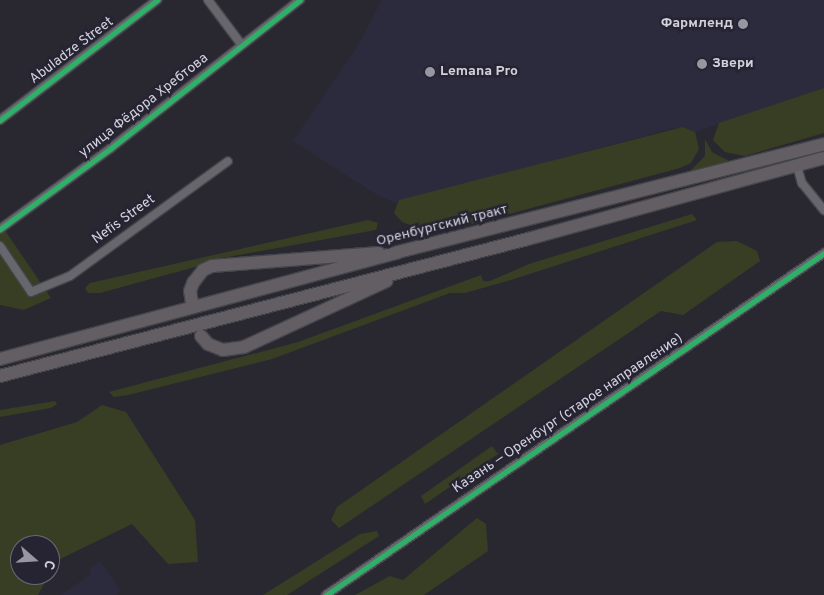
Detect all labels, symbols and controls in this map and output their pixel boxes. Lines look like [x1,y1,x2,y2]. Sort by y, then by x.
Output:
street label: Abuladze Street [27,14,117,88]
place label: Фармленд [661,16,733,32]
marker: Фармленд [737,18,749,30]
street label: улица Фёдора Хребтова [76,50,212,162]
place label: Звери [712,56,754,72]
marker: Звери [696,58,708,70]
place label: Lemana Pro [440,64,518,80]
marker: Lemana Pro [424,66,436,78]
street label: Nefis Street [89,192,159,248]
street label: Оренбургский тракт [375,202,509,250]
street label: Казань — Оренбург (старое направление) [450,330,686,498]
north arrow [10,535,60,585]
text: С [39,558,58,572]

